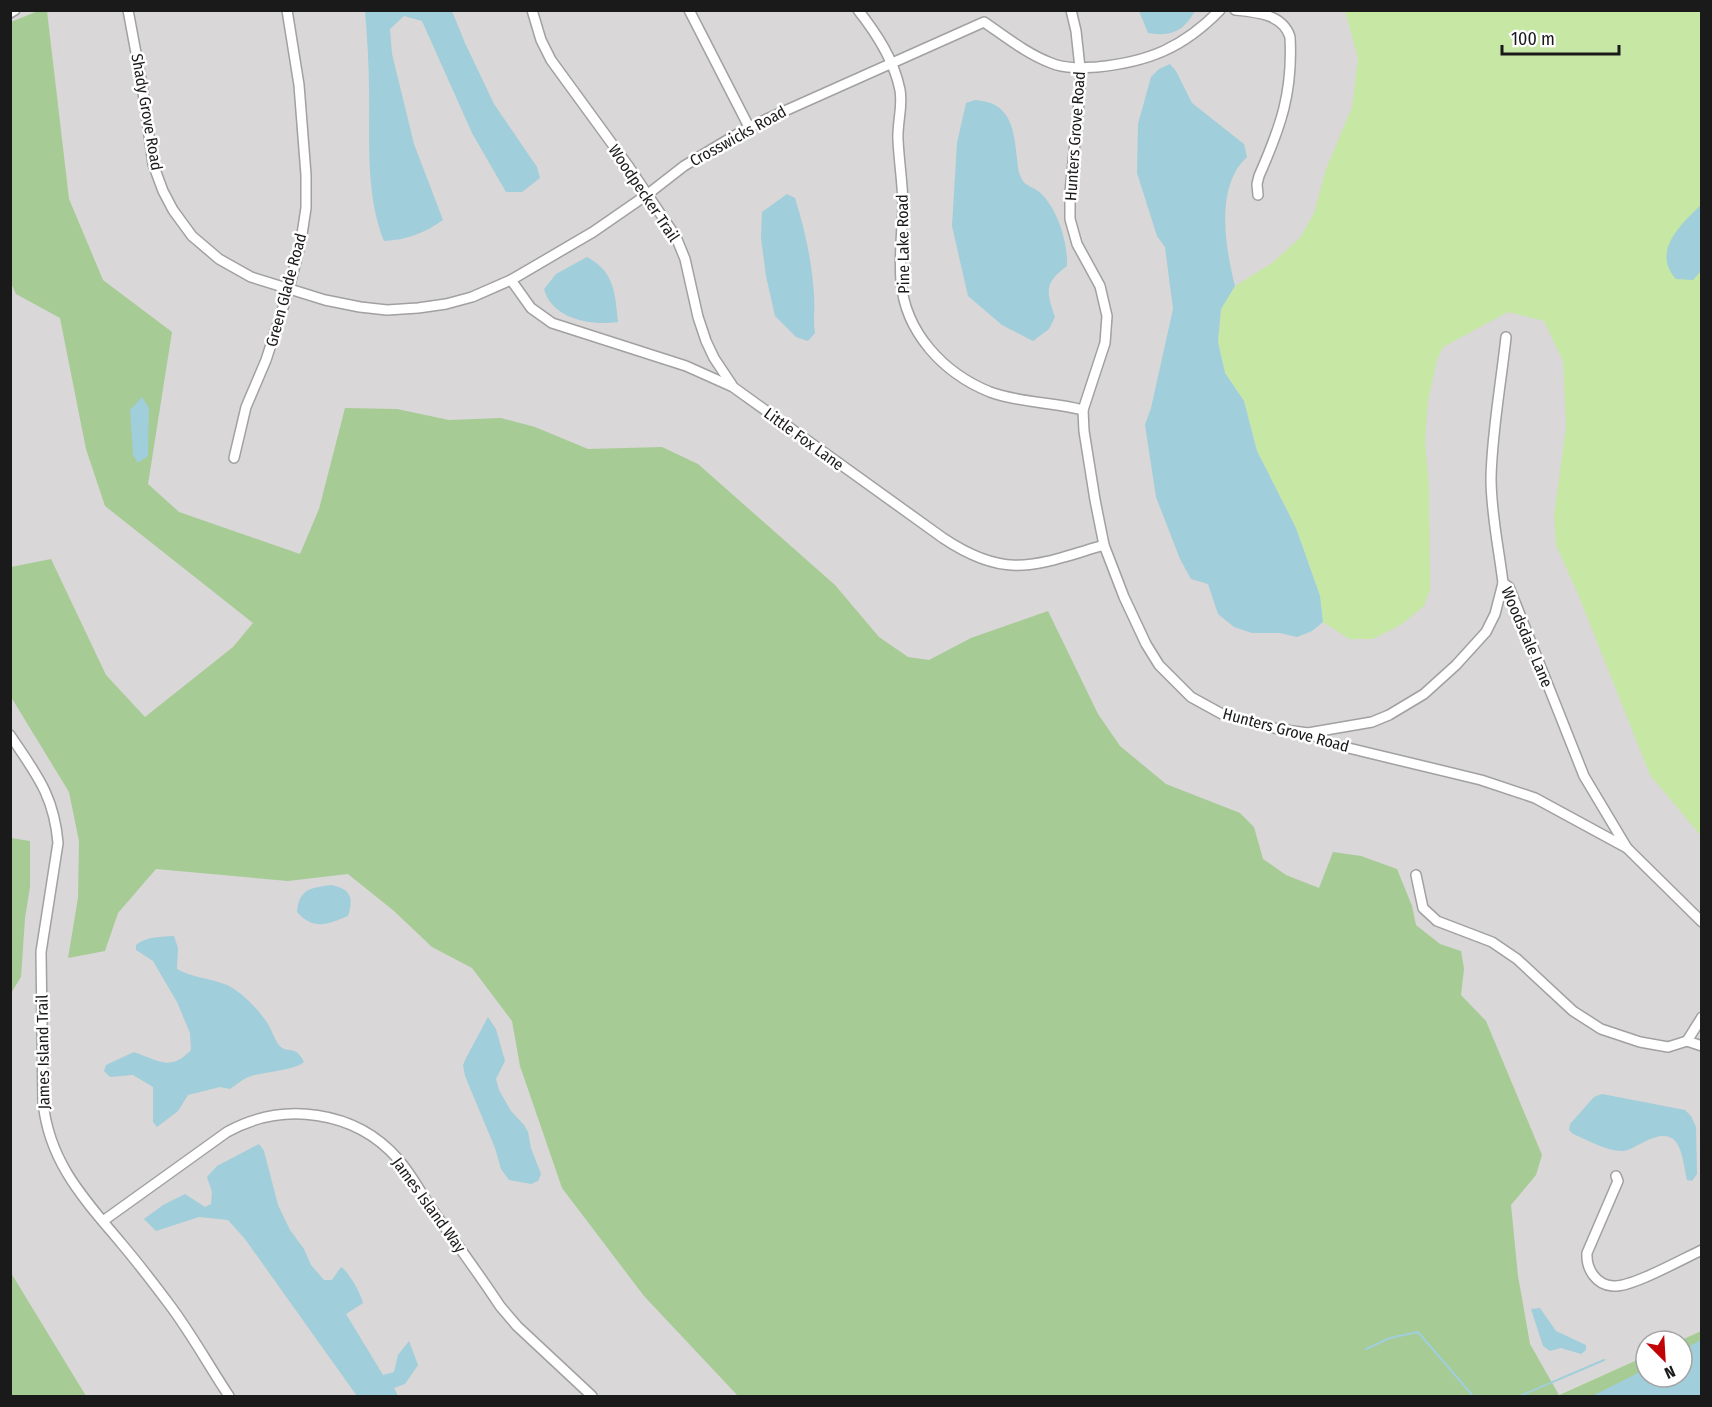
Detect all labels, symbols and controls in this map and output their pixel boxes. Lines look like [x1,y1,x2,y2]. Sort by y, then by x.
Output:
scale bar [1502,18,1619,56]
text: 100 m [1511,28,1555,50]
street label: Shady Grove Road [127,52,167,172]
street label: Hunters Grove Road [1061,71,1089,201]
street label: Crosswicks Road [686,102,790,170]
street label: Woodpecker Trail [604,141,684,245]
street label: Pine Lake Road [893,194,913,294]
street label: Green Glade Road [262,231,310,349]
street label: Little Fox Lane [760,404,848,474]
street label: Woodsdale Lane [1497,584,1557,690]
street label: Hunters Grove Road [1221,704,1351,756]
street label: James Island Trail [32,994,54,1110]
street label: James Island Way [388,1154,470,1257]
north arrow [1634,1329,1694,1389]
text: N [1662,1362,1678,1383]

